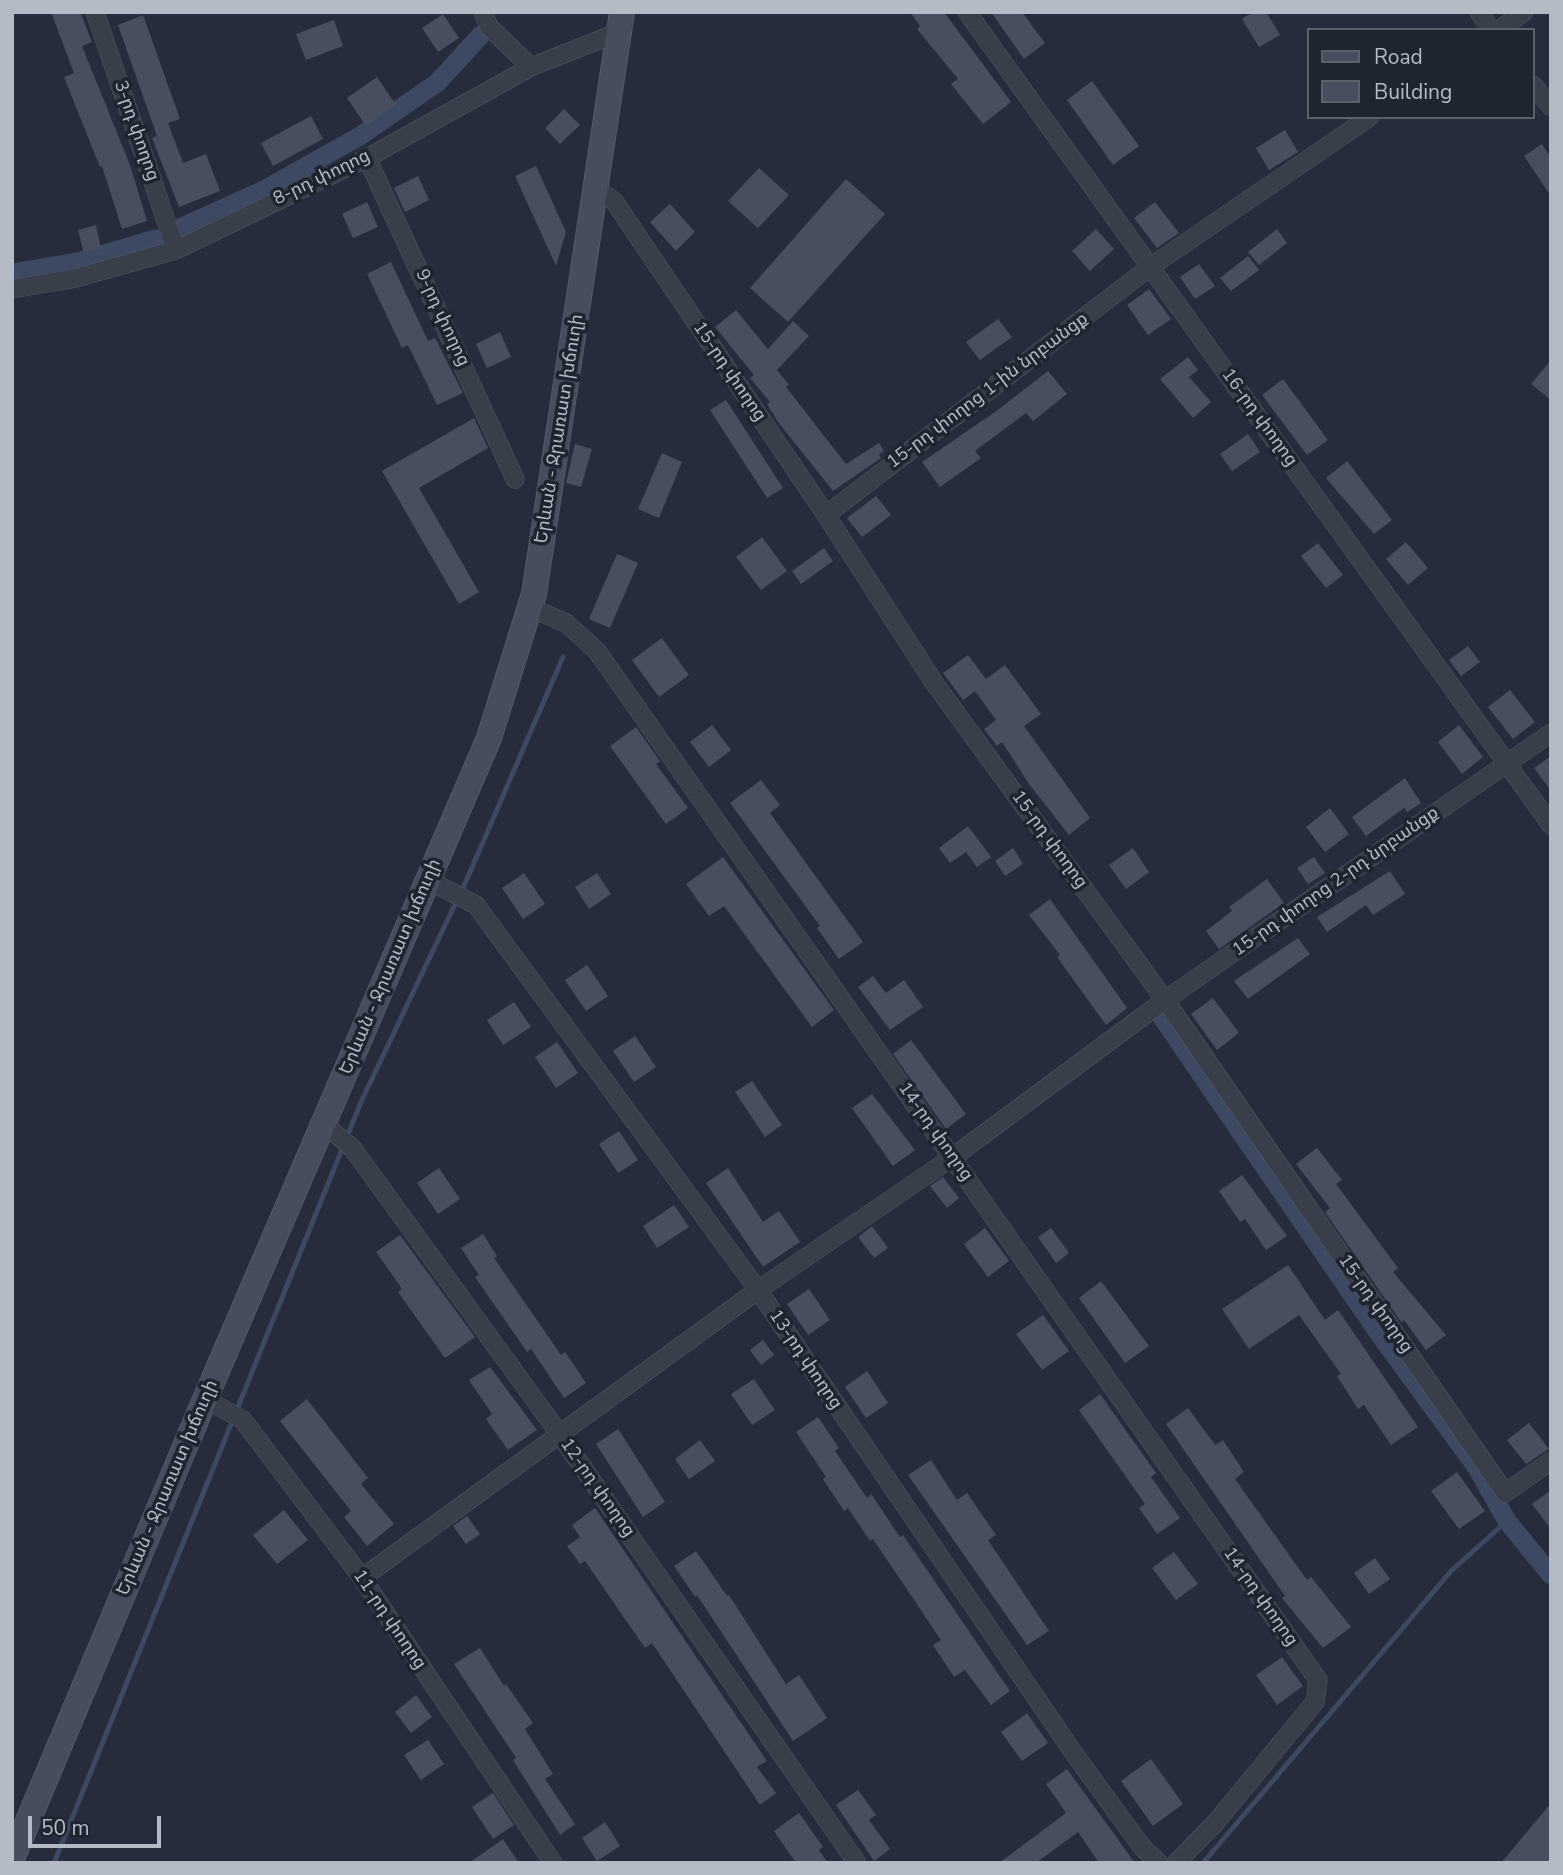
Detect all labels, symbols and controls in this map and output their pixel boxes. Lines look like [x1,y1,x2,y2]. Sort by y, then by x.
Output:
legend [1308,28,1535,119]
text: Road [1374,43,1423,71]
street label: 3-րդ փողոց [109,78,163,184]
text: Building [1374,78,1452,106]
street label: 8-րդ փողոց [270,145,374,211]
street label: 9-րդ փողոց [410,266,474,370]
street label: 15-րդ փողոց 1-ին նրբանցք [883,308,1093,474]
street label: Երևան - Ջրառատ խճուղի [531,313,589,545]
street label: 15-րդ փողոց [688,318,770,426]
street label: 16-րդ փողոց [1216,365,1302,471]
street label: 15-րդ փողոց [1006,787,1092,893]
street label: 15-րդ փողոց 2-րդ նրբանցք [1229,802,1443,962]
street label: Երևան - Ջրառատ խճուղի [336,856,446,1078]
street label: 14-րդ փողոց [893,1078,977,1186]
street label: 15-րդ փողոց [1333,1250,1417,1358]
street label: 13-րդ փողոց [764,1306,846,1414]
street label: Երևան - Ջրառատ խճուղի [113,1377,223,1599]
street label: 12-րդ փողոց [555,1434,639,1542]
street label: 14-րդ փողոց [1218,1543,1302,1651]
street label: 11-րդ փողոց [348,1566,430,1674]
scale bar [32,1801,164,1845]
text: 50 m [41,1814,90,1842]

